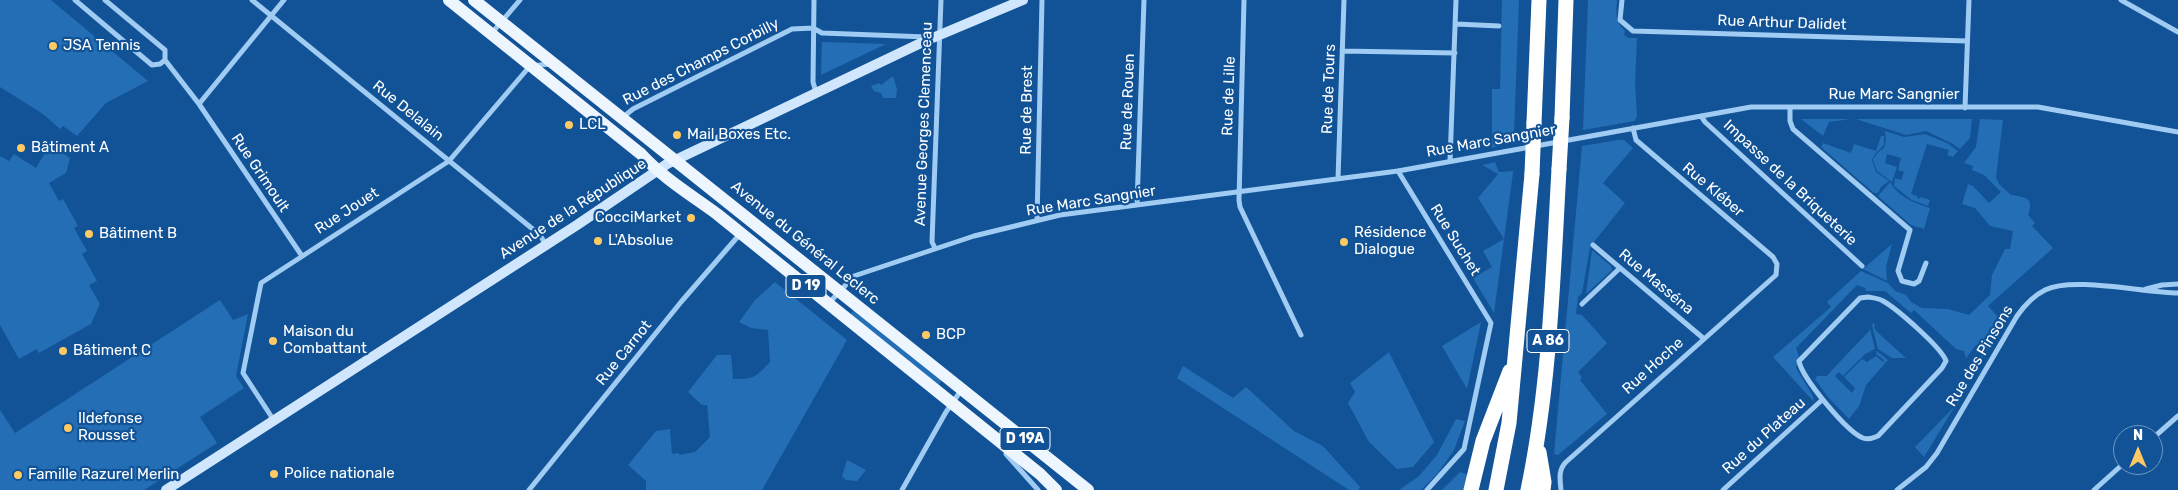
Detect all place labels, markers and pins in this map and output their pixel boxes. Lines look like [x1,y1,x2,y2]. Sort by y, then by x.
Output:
place label: JSA Tennis [63,37,141,55]
marker: JSA Tennis [47,40,59,52]
place label: LCL [579,116,606,134]
marker: LCL [563,119,575,131]
place label: Mail Boxes Etc. [687,126,791,144]
marker: Mail Boxes Etc. [671,129,683,141]
place label: Bâtiment A [31,139,109,157]
marker: Bâtiment A [15,142,27,154]
place label: CocciMarket [595,209,681,227]
marker: CocciMarket [685,212,697,224]
place label: Résidence Dialogue [1354,224,1427,259]
place label: Bâtiment B [99,225,177,243]
marker: Bâtiment B [83,228,95,240]
place label: L'Absolue [608,232,673,250]
marker: L'Absolue [592,235,604,247]
marker: Résidence Dialogue [1338,236,1350,248]
place label: Maison du Combattant [283,323,367,358]
place label: BCP [936,326,966,344]
marker: BCP [920,329,932,341]
marker: Maison du Combattant [267,335,279,347]
place label: Bâtiment C [73,342,151,360]
marker: Bâtiment C [57,345,69,357]
place label: Ildefonse Rousset [78,410,142,445]
marker: Ildefonse Rousset [62,422,74,434]
place label: Police nationale [284,465,395,483]
place label: Famille Razurel Merlin [28,466,179,484]
marker: Police nationale [268,468,280,480]
marker: Famille Razurel Merlin [12,469,24,481]

